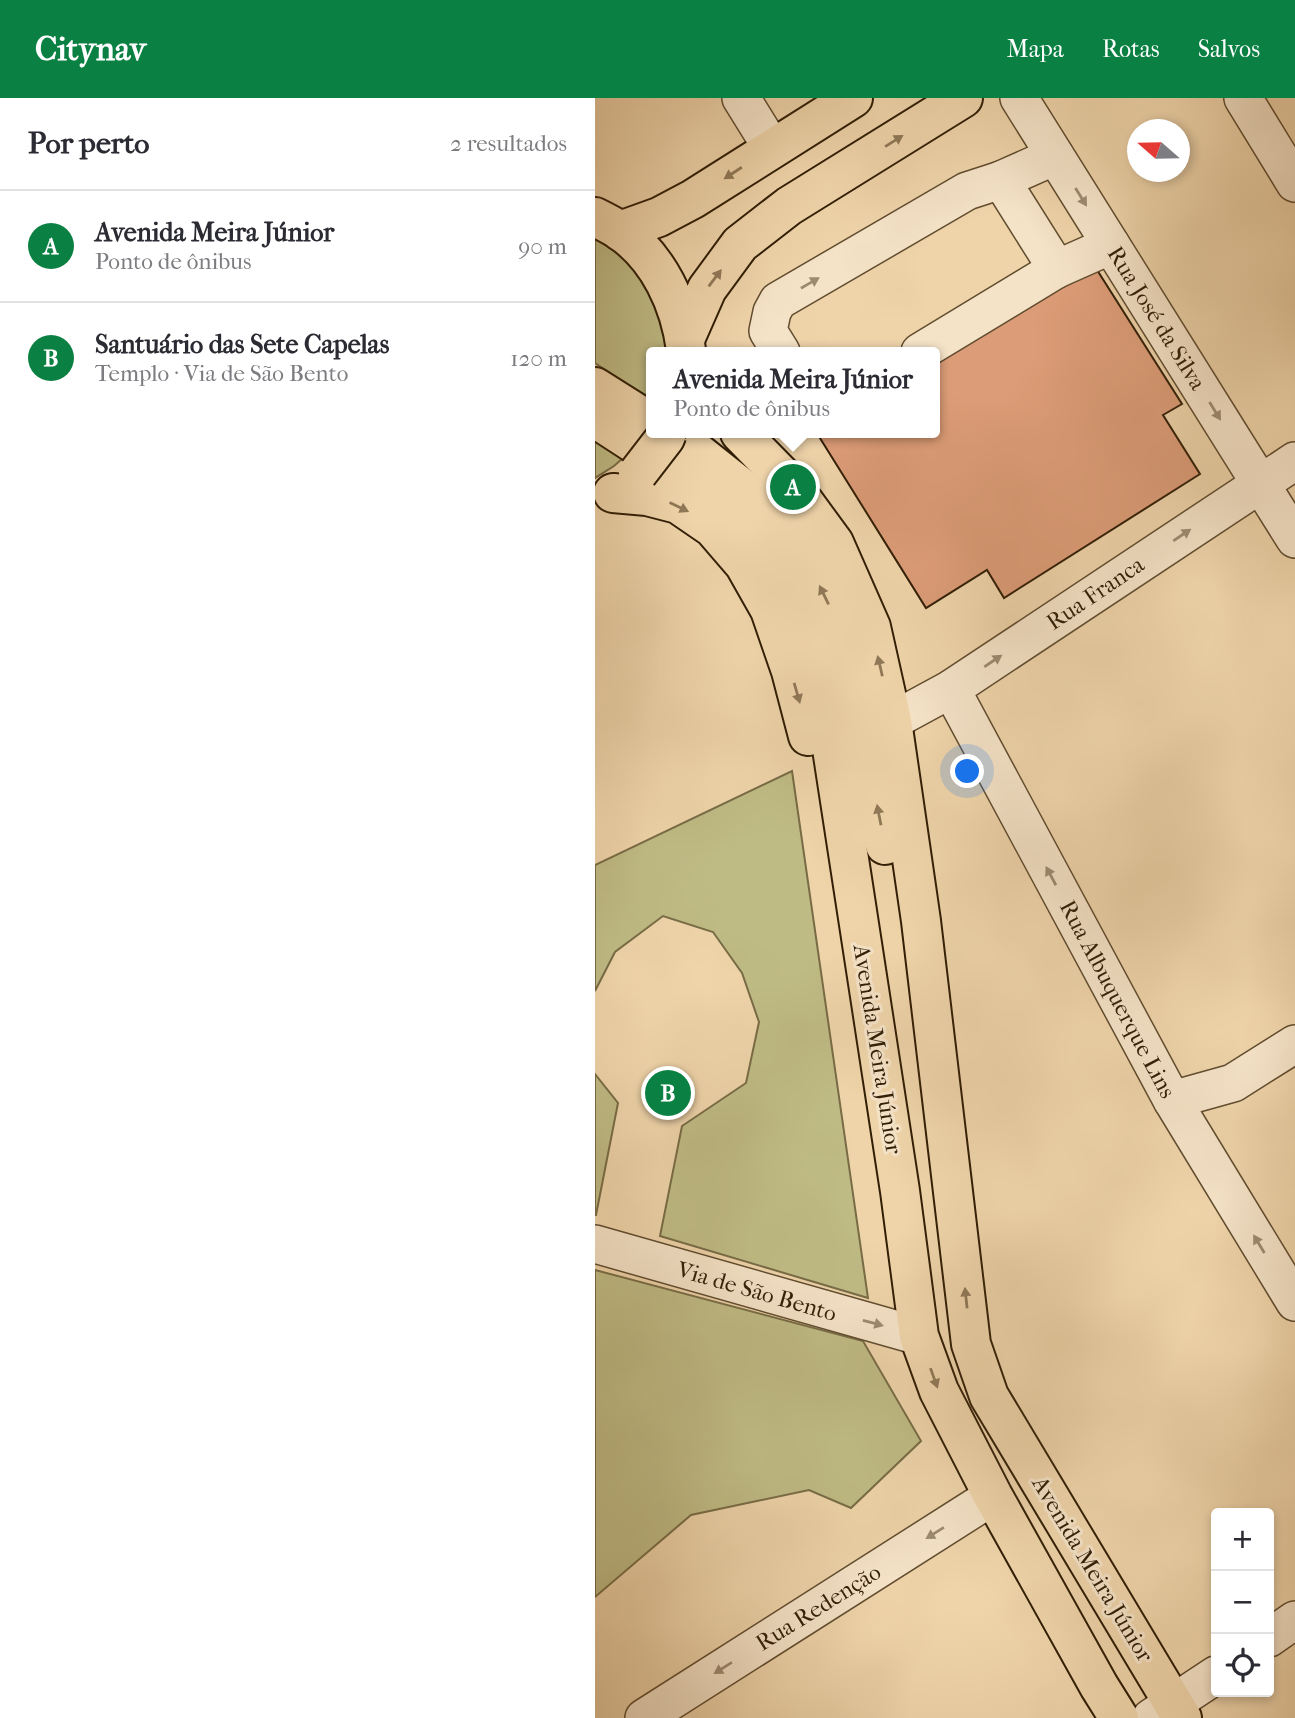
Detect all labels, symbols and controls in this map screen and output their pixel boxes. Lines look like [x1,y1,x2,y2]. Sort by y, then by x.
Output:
text: Citynav [35,30,146,69]
text: Mapa [1007,35,1064,63]
text: Rotas [1102,35,1160,63]
text: Salvos [1198,35,1260,63]
north arrow [1127,119,1190,182]
text: Por perto [28,126,150,161]
text: 2 resultados [450,130,567,157]
one-way arrow [884,134,903,147]
one-way arrow [723,167,743,180]
one-way arrow [1075,188,1088,207]
text: Avenida Meira Júnior [95,217,334,248]
text: A [44,233,58,260]
text: 90 m [518,233,567,260]
street label: Rua José da Silva [1102,241,1212,395]
text: Ponto de ônibus [95,248,252,275]
one-way arrow [708,269,722,287]
one-way arrow [800,277,819,289]
text: Santuário das Sete Capelas [95,329,389,360]
text: B [44,345,58,372]
text: 120 m [510,345,567,372]
popup [646,347,940,438]
text: Templo · Via de São Bento [95,360,348,387]
text: Avenida Meira Júnior [673,364,913,395]
text: Ponto de ônibus [673,395,830,422]
one-way arrow [1208,401,1221,421]
pin: A [770,461,816,513]
one-way arrow [669,501,689,512]
one-way arrow [1173,528,1191,542]
street label: Rua Franca [1041,551,1149,636]
one-way arrow [818,585,829,605]
one-way arrow [984,654,1002,668]
one-way arrow [874,655,885,677]
one-way arrow [792,682,802,703]
your location [950,754,984,788]
one-way arrow [874,804,885,826]
one-way arrow [1045,866,1057,885]
street label: Rua Albuquerque Lins [1054,896,1181,1103]
street label: Avenida Meira Júnior [847,941,907,1156]
pin: B [645,1067,691,1119]
one-way arrow [1253,1234,1266,1254]
street label: Via de São Bento [673,1256,840,1327]
one-way arrow [960,1287,971,1309]
one-way arrow [863,1319,884,1329]
one-way arrow [929,1367,940,1388]
street label: Avenida Meira Júnior [1026,1471,1159,1667]
map controls [1211,1508,1274,1697]
button: + [1211,1508,1274,1571]
one-way arrow [926,1526,945,1539]
street label: Rua Redenção [751,1558,886,1657]
button: − [1211,1571,1274,1634]
button: locate [1211,1634,1274,1697]
one-way arrow [713,1661,732,1674]

